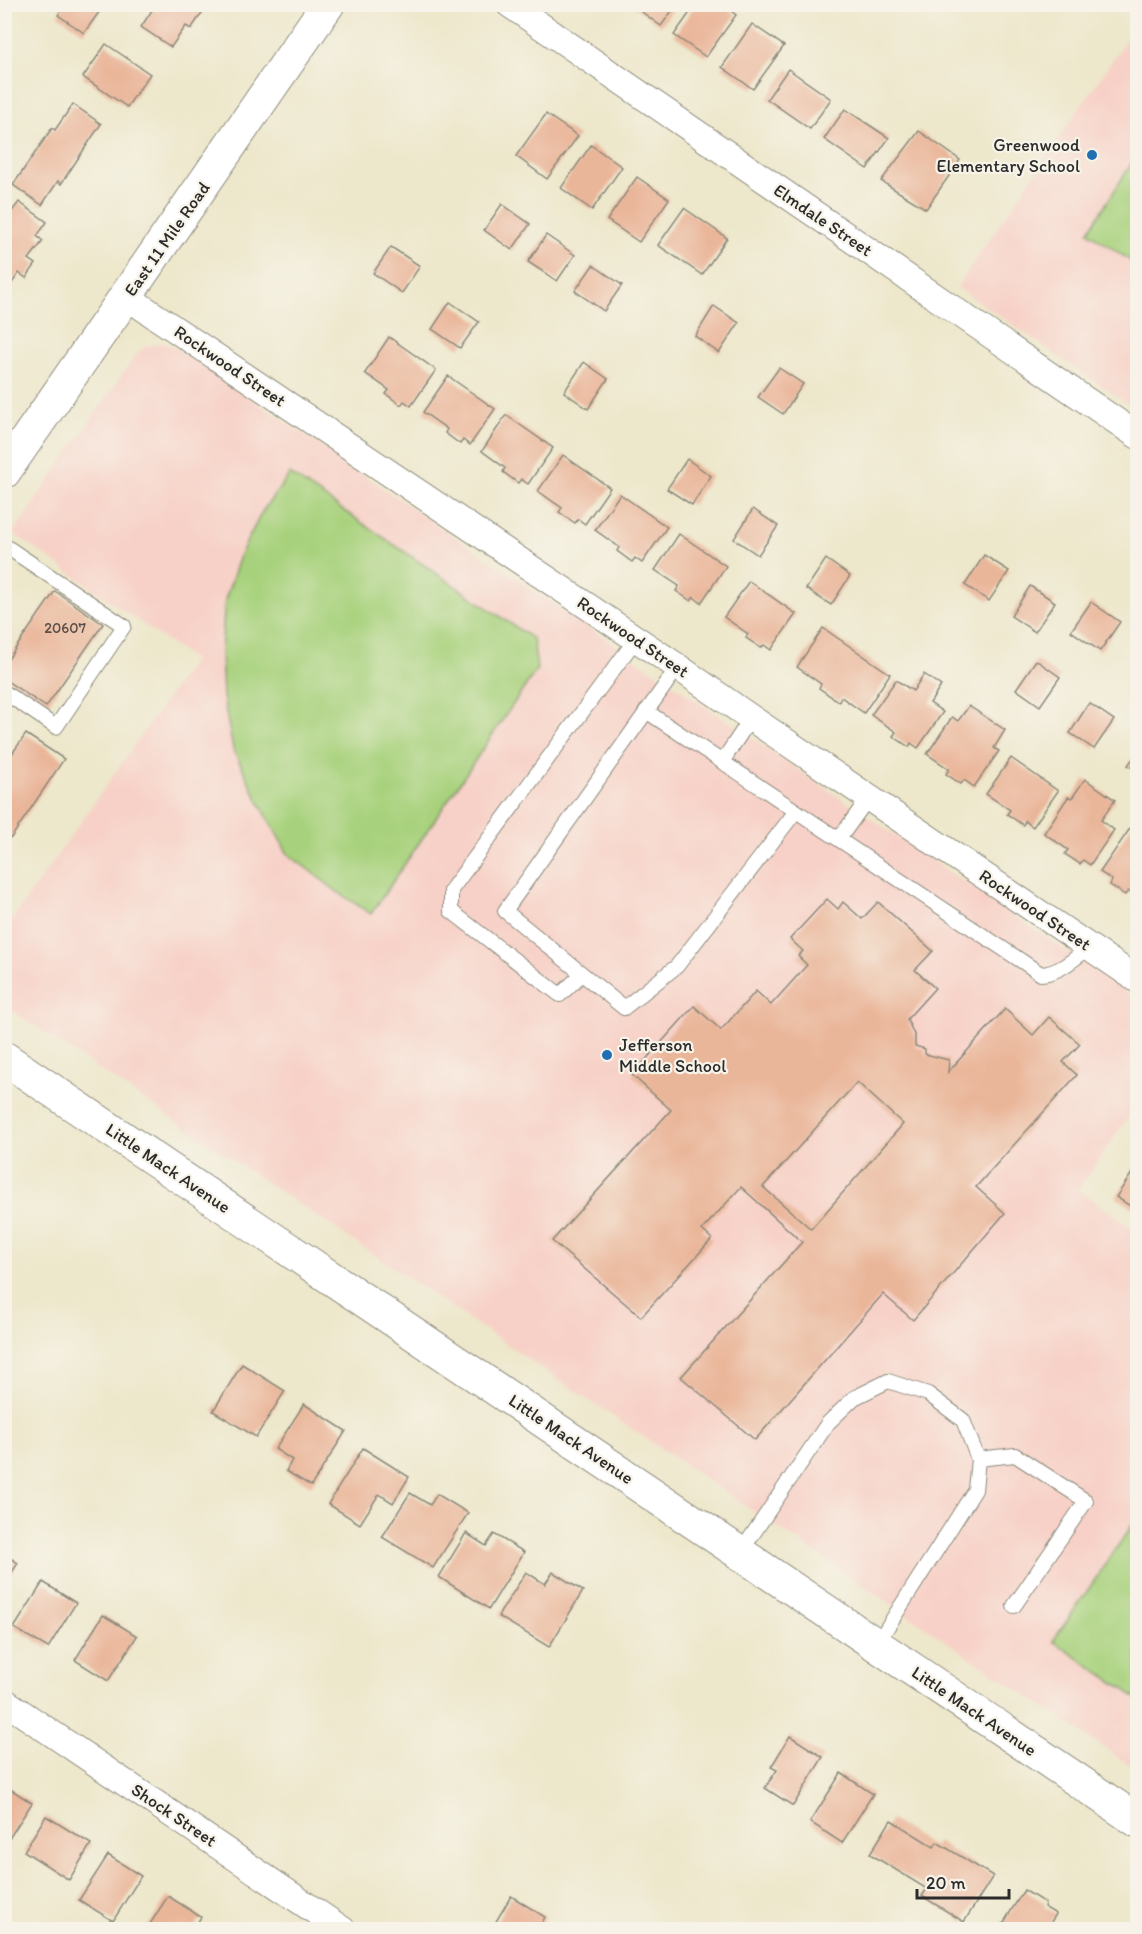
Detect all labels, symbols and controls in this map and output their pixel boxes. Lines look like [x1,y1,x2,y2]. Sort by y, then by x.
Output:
place label: Greenwood Elementary School [936,134,1080,177]
marker: Greenwood Elementary School [1085,148,1099,162]
street label: East 11 Mile Road [119,177,215,300]
street label: Elmdale Street [769,179,877,261]
street label: Rockwood Street [170,321,290,412]
street label: Rockwood Street [573,592,693,683]
house number: 20607 [44,619,86,637]
street label: Rockwood Street [975,865,1095,956]
place label: Jefferson Middle School [619,1034,726,1077]
marker: Jefferson Middle School [600,1048,614,1062]
street label: Little Mack Avenue [101,1118,235,1218]
street label: Little Mack Avenue [504,1389,638,1489]
street label: Little Mack Avenue [907,1661,1041,1761]
street label: Shock Street [127,1778,221,1852]
scale bar [917,1862,1008,1900]
text: 20 m [926,1872,966,1894]

